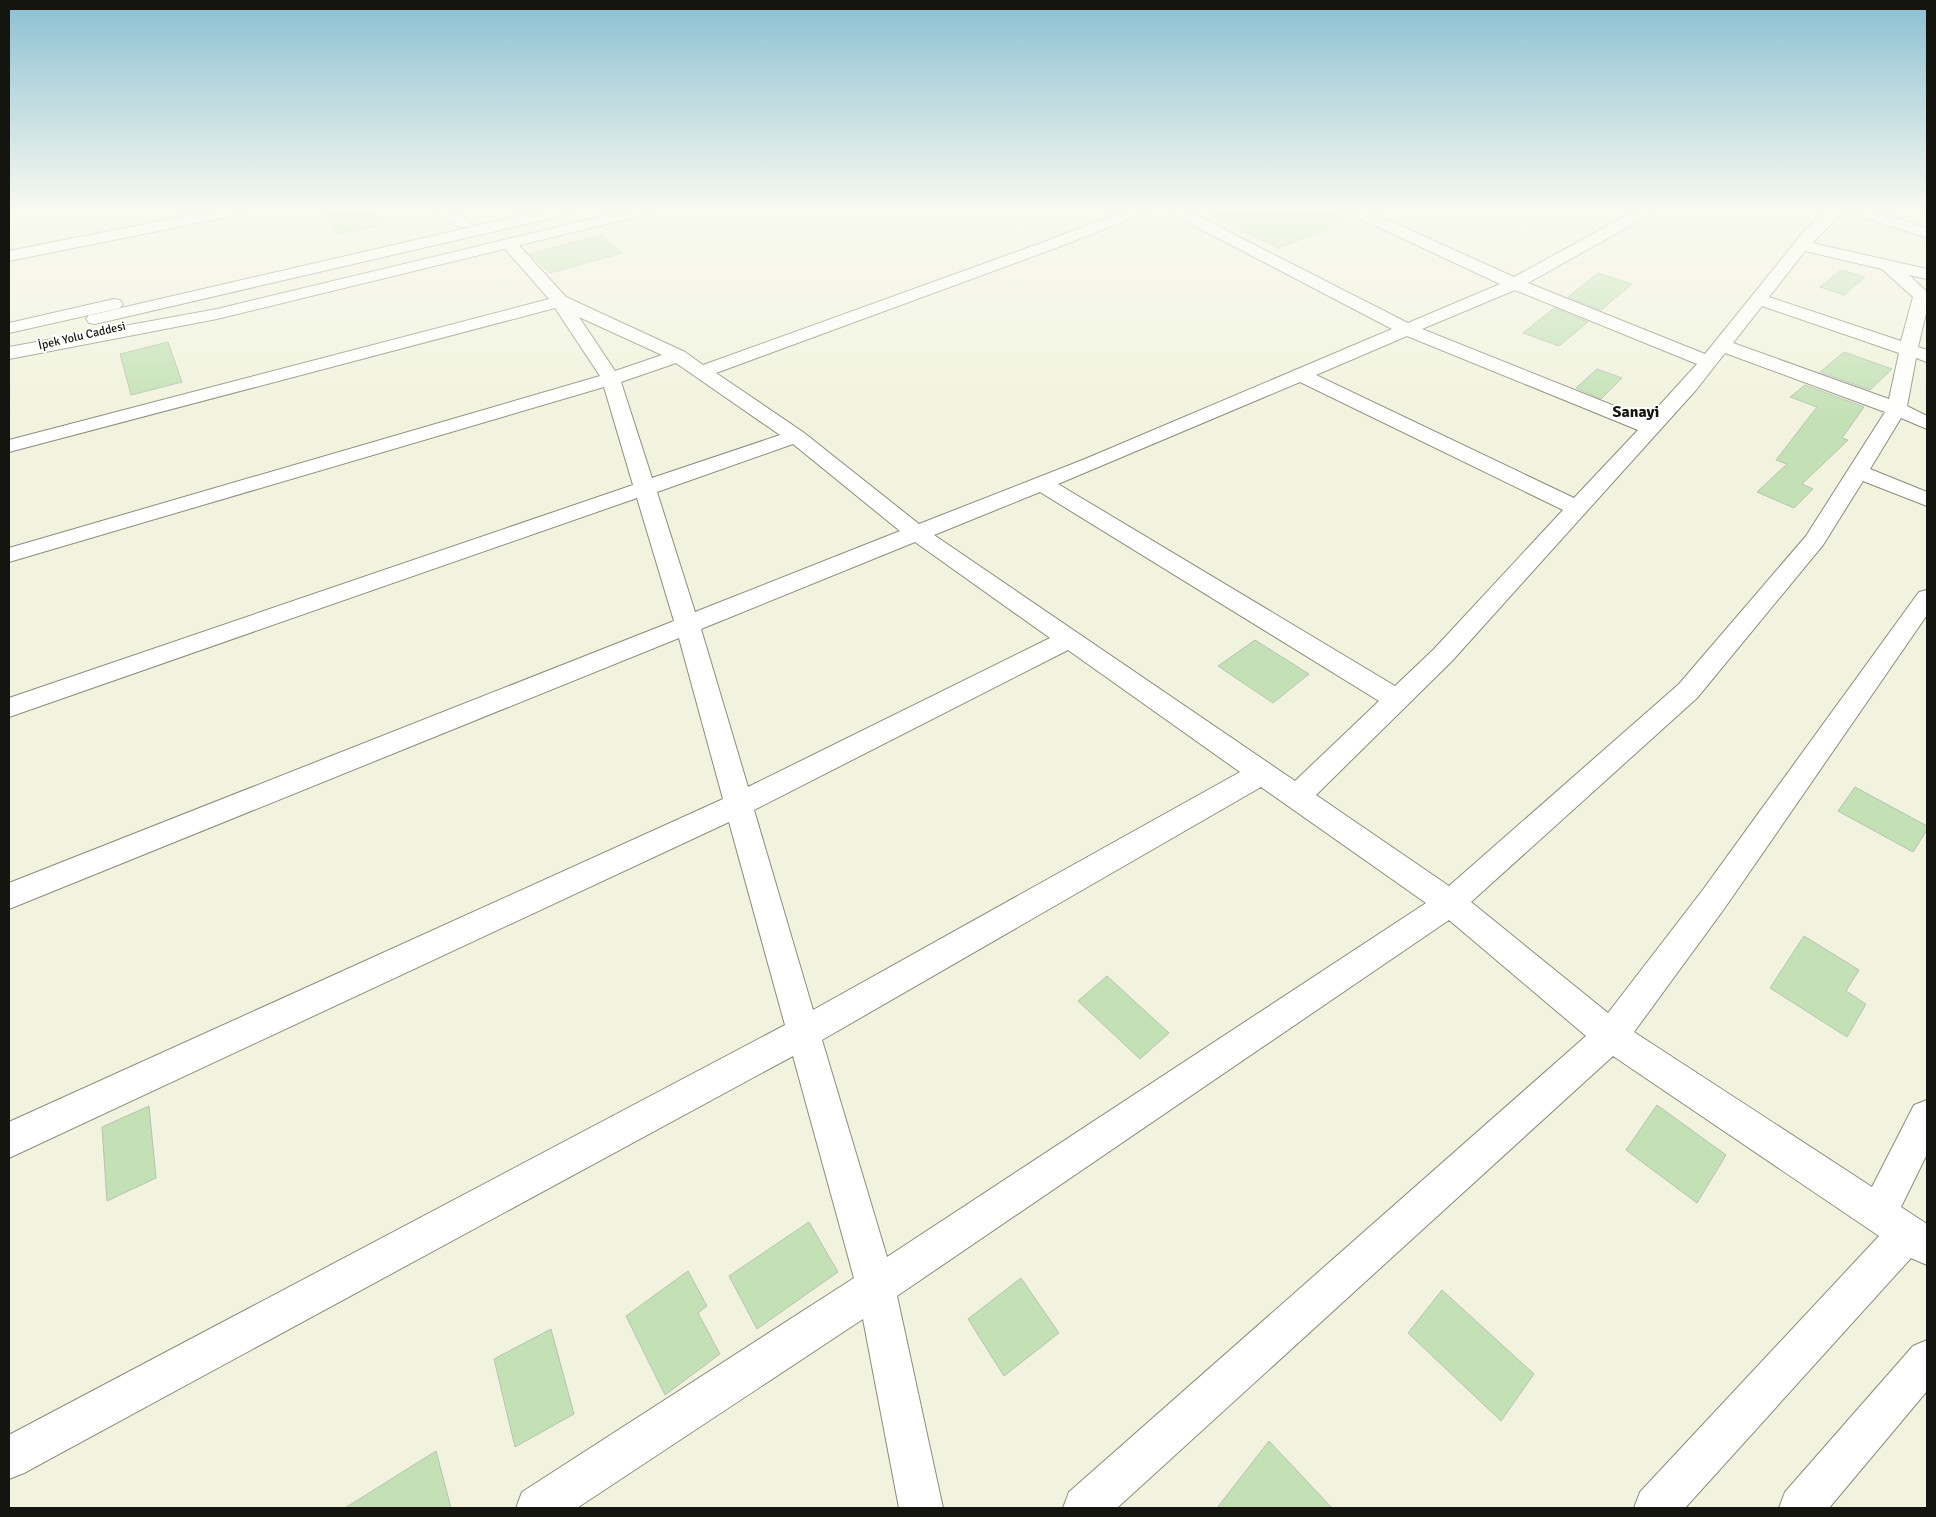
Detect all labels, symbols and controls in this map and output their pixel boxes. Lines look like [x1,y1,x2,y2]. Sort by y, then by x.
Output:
street label: İpek Yolu Caddesi [37,319,127,353]
district label: Sanayi [1613,402,1659,422]

